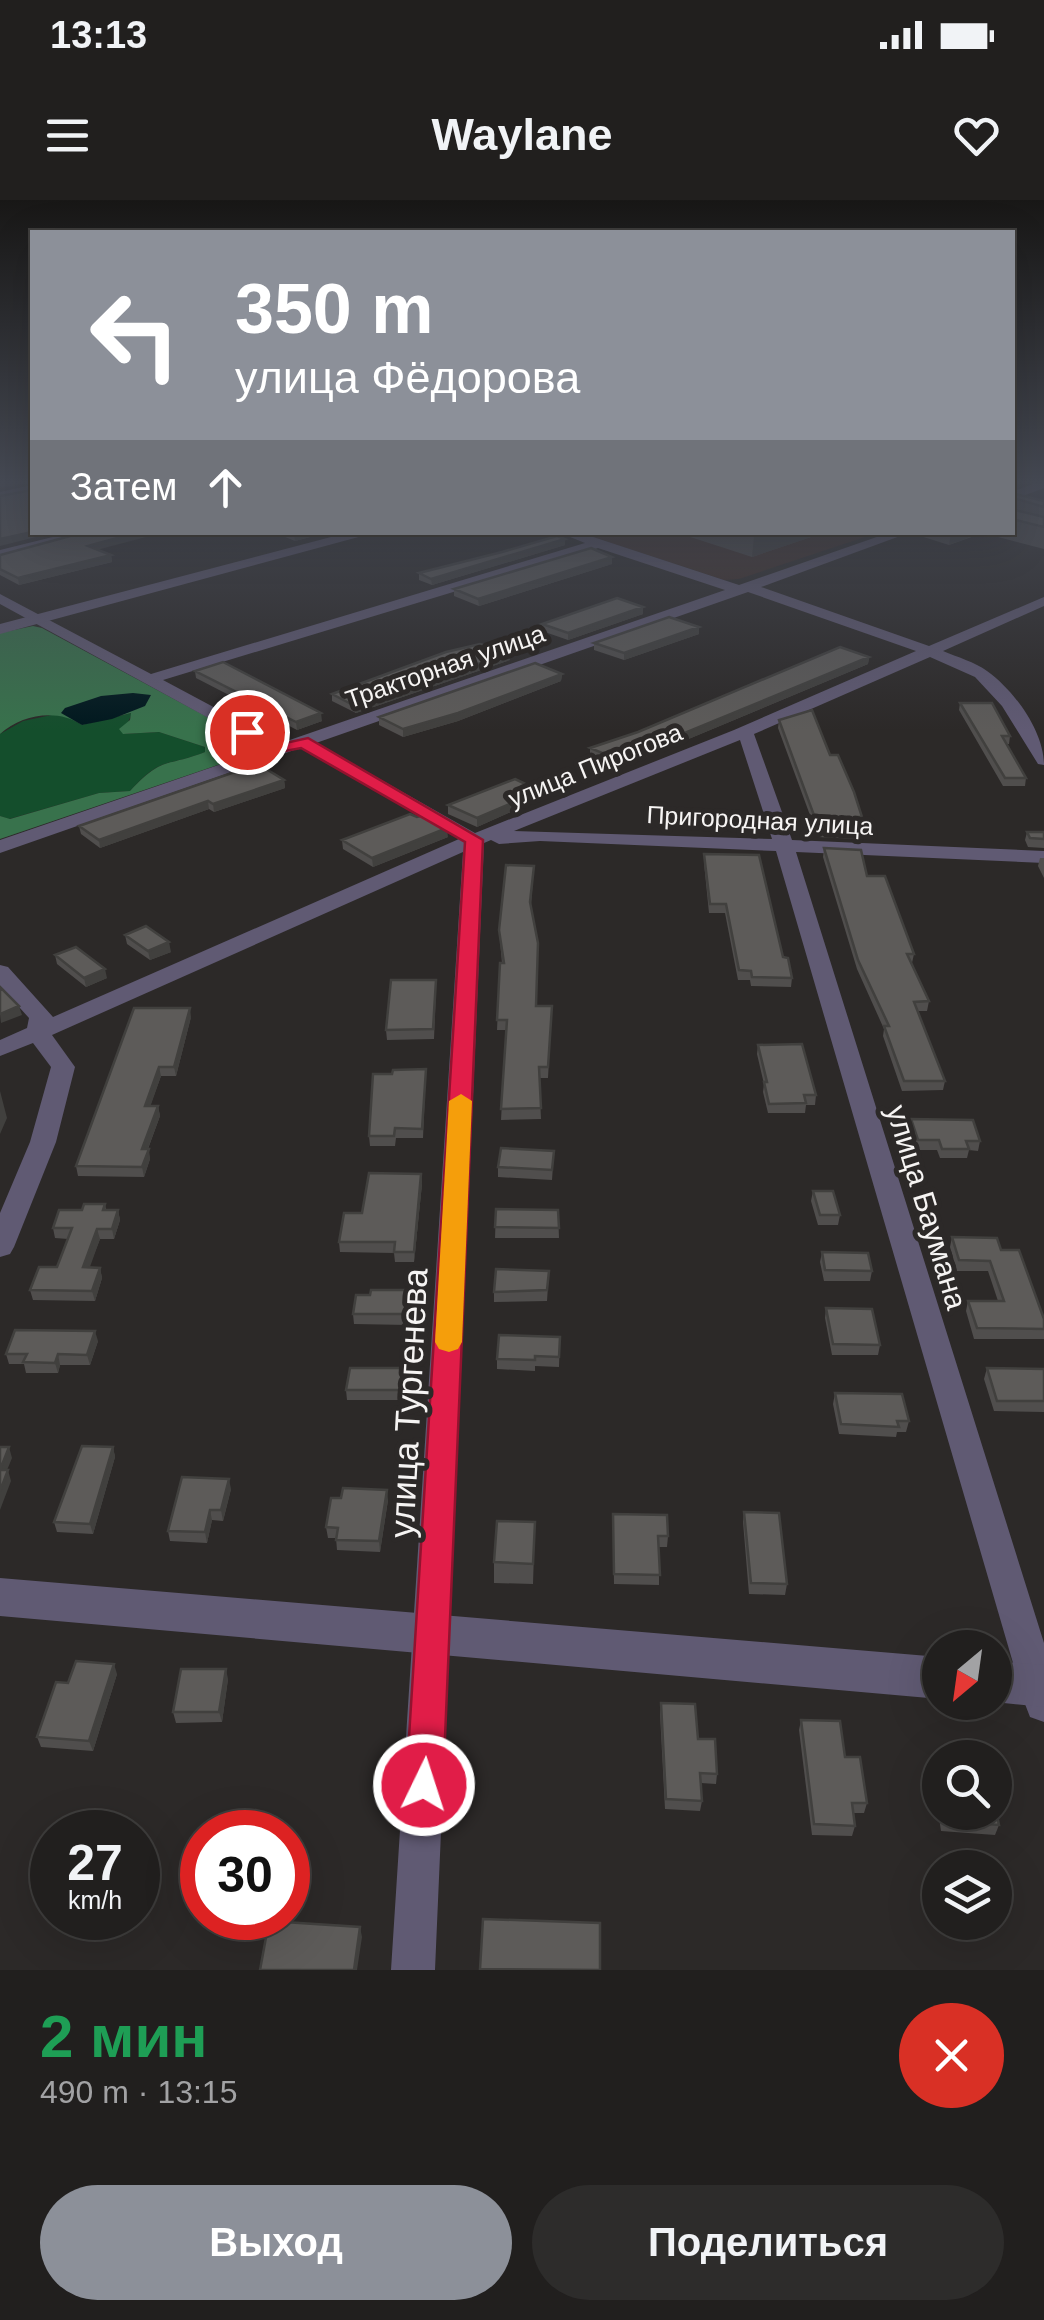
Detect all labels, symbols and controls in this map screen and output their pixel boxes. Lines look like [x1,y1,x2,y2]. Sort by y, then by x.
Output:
text: 13:13 [50,14,147,56]
icon: menu [40,108,95,163]
icon: heart [949,108,1004,163]
text: Waylane [432,109,612,160]
icon: left [70,270,200,400]
text: 350 m [235,270,433,348]
text: улица Фёдорова [235,352,580,403]
icon: ahead [198,460,253,515]
text: Затем [70,466,178,508]
street label: Тракторная улица [342,619,548,713]
pin [205,690,290,775]
icon: arrive [220,705,275,760]
street label: улица Пирогова [504,717,686,813]
street label: Пригородная улица [646,800,874,840]
street label: улица Баумана [880,1101,974,1314]
street label: улица Тургенева [381,1267,435,1539]
north arrow [922,1630,1012,1720]
map controls [922,1630,1012,1940]
position arrow [372,1733,476,1837]
button: search [922,1740,1012,1830]
speed limit sign: 30 [180,1810,310,1940]
text: 27 [67,1835,123,1891]
button: layers [922,1850,1012,1940]
text: km/h [68,1886,122,1914]
text: 2 мин [40,2003,208,2070]
button: close [899,2003,1004,2108]
text: 490 m · 13:15 [40,2074,237,2110]
button: Выход [40,2185,512,2300]
button: Поделиться [532,2185,1004,2300]

